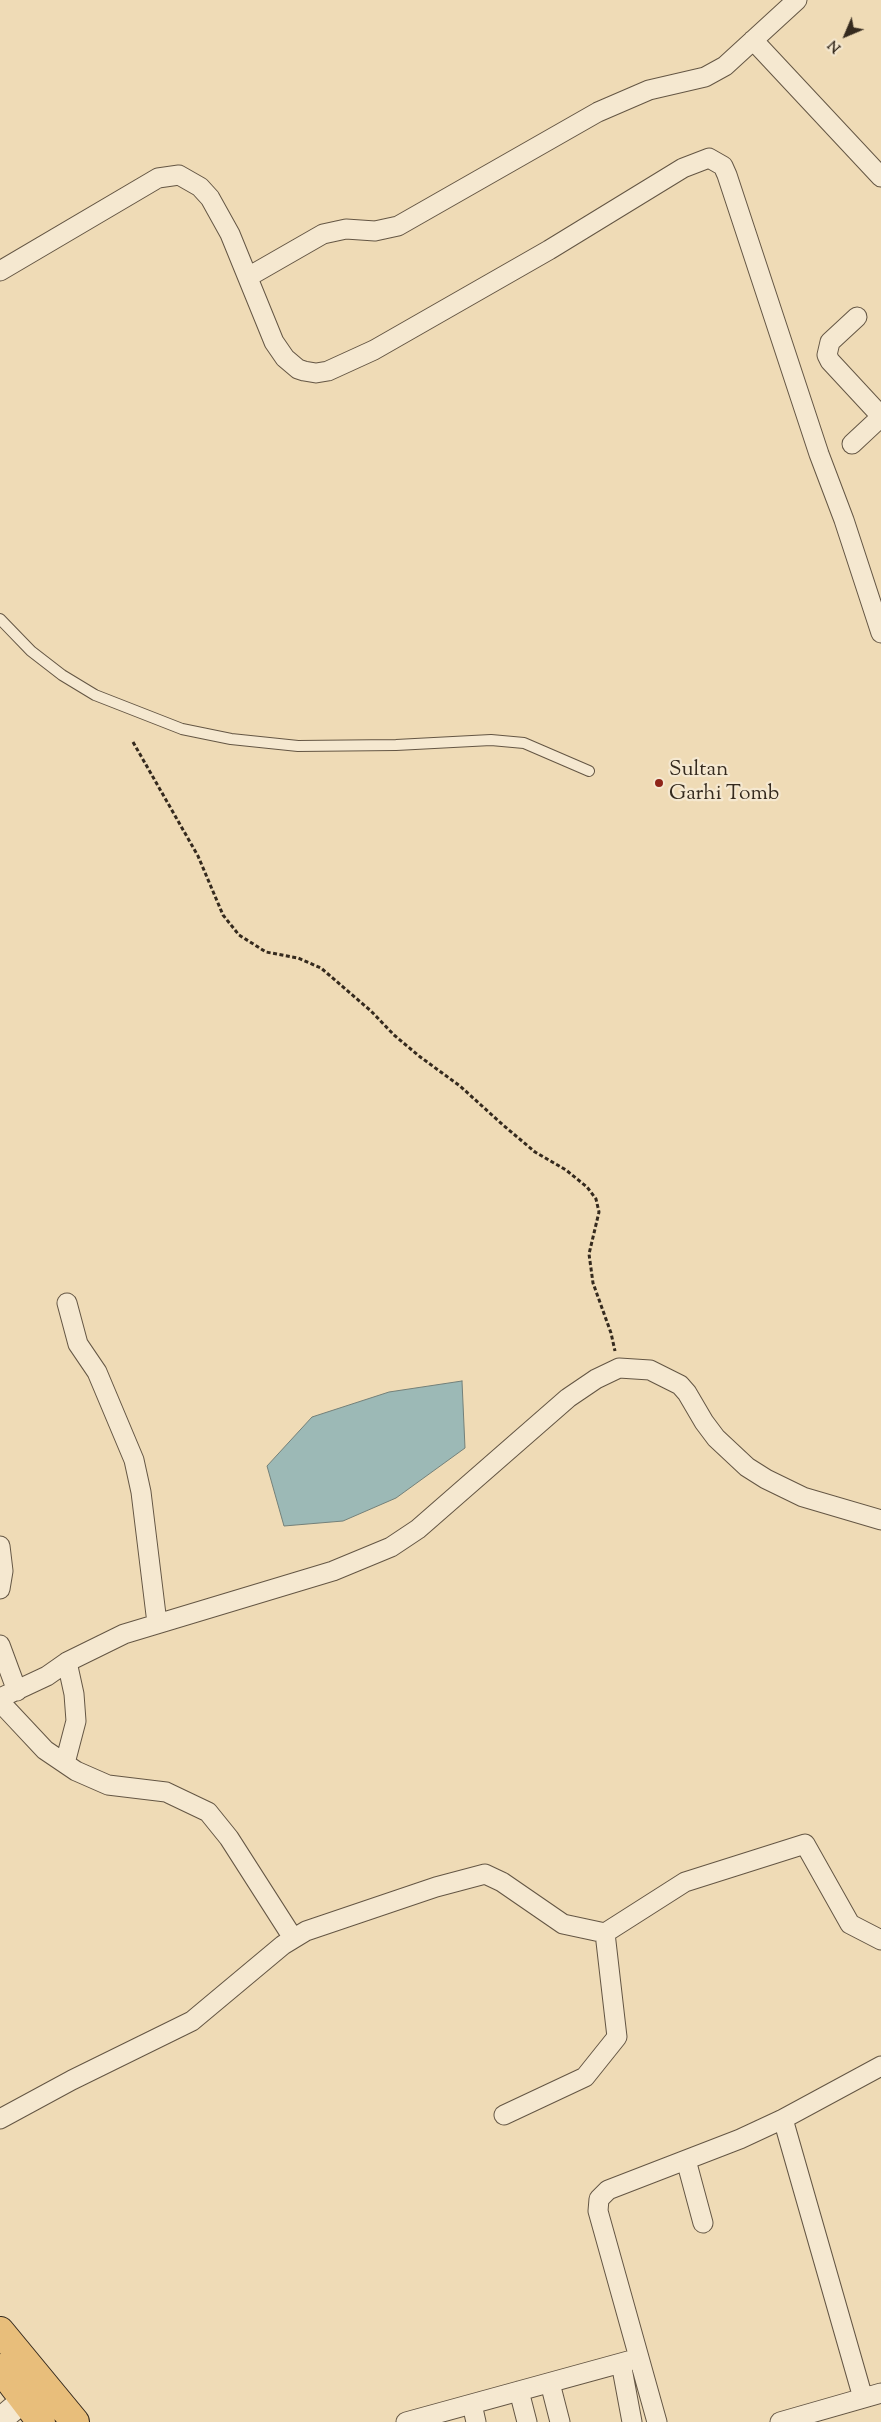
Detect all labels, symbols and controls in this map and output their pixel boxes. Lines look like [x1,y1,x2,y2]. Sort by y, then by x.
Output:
north arrow [821,10,871,60]
text: N [824,35,846,57]
place label: Sultan Garhi Tomb [669,758,779,808]
marker: Sultan Garhi Tomb [653,777,665,789]

